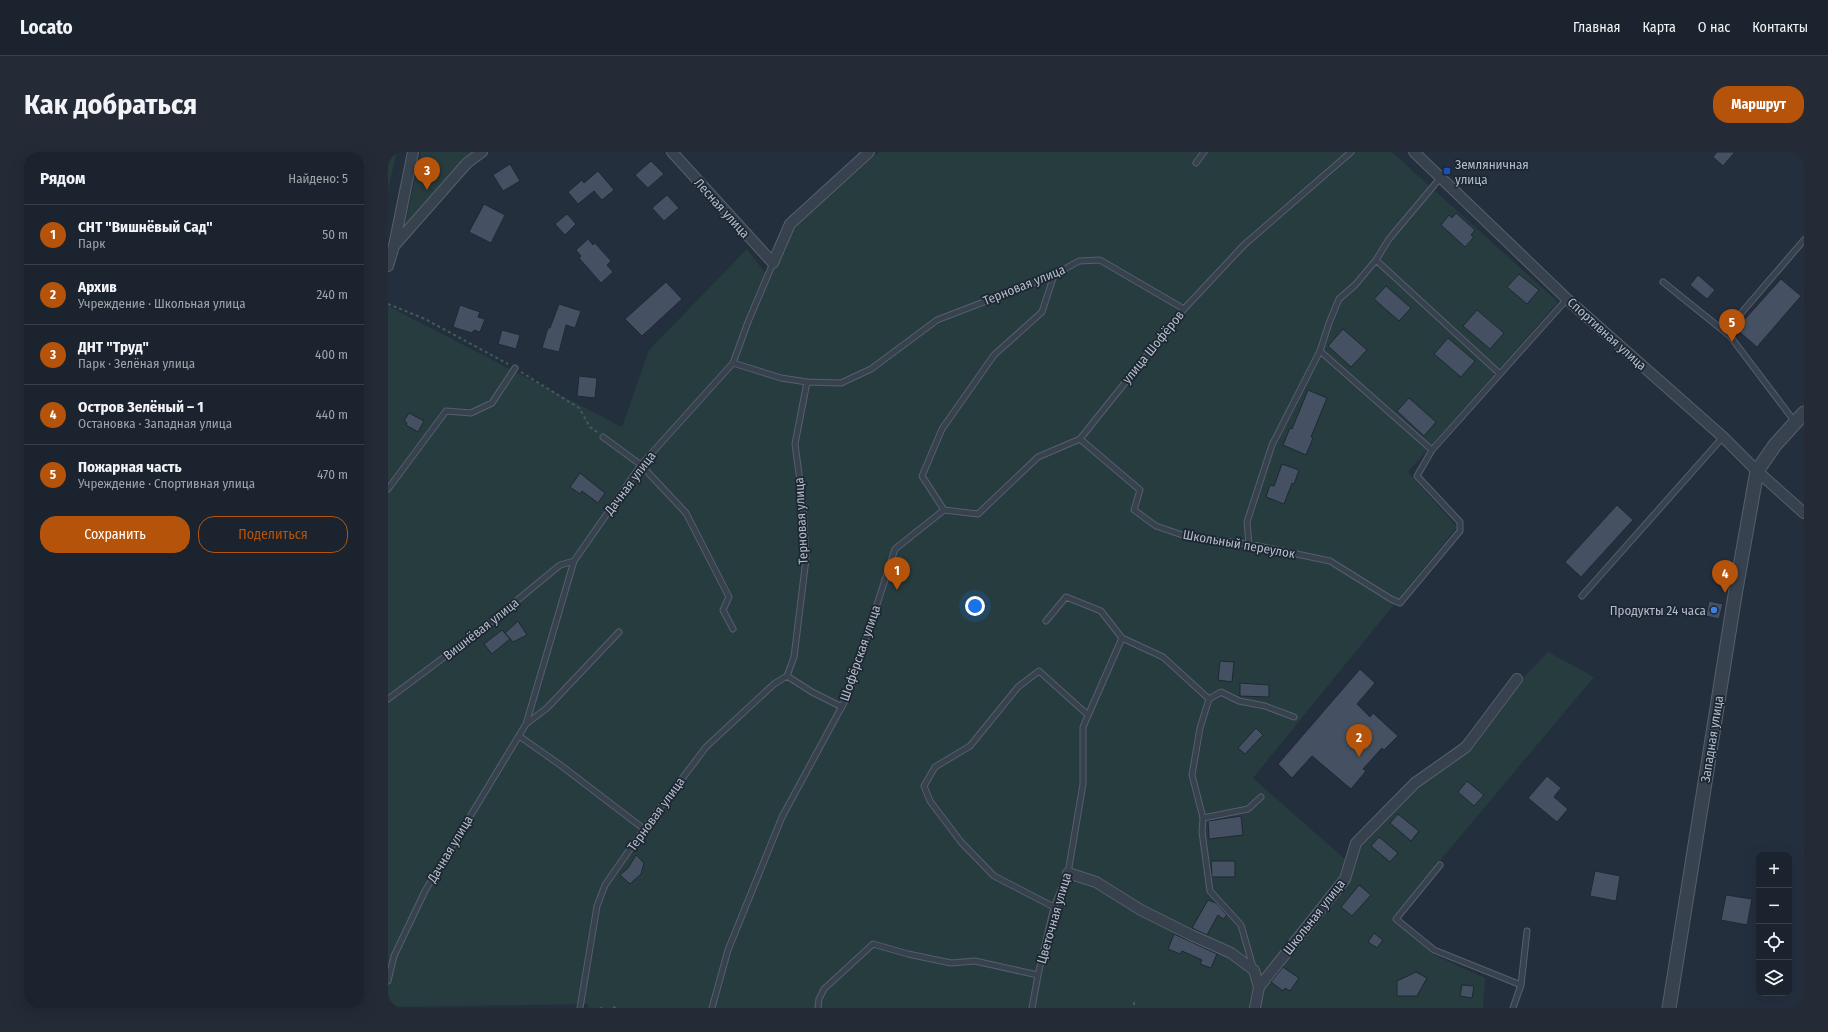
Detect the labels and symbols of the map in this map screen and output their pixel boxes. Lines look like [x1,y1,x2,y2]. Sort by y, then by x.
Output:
pin: 3 [414,157,440,190]
place label: Земляничная улица [1455,157,1529,187]
marker: Земляничная улица [1442,166,1452,176]
street label: Лесная улица [691,175,753,241]
street label: Терновая улица [981,262,1067,308]
street label: Спортивная улица [1564,295,1650,373]
street label: улица Шофёров [1119,308,1187,386]
pin: 5 [1719,309,1745,342]
street label: Дачная улица [601,448,659,518]
street label: Терновая улица [791,477,811,565]
street label: Школьный переулок [1182,527,1296,561]
pin: 1 [884,557,910,590]
pin: 4 [1712,560,1738,593]
street label: Вишнёвая улица [440,595,522,663]
your location [965,596,985,616]
street label: Шофёрская улица [837,603,883,703]
place label: Продукты 24 часа [1610,603,1706,618]
marker: Продукты 24 часа [1709,605,1719,615]
street label: Западная улица [1698,694,1726,784]
pin: 2 [1346,724,1372,757]
street label: Терновая улица [624,774,688,854]
street label: Дачная улица [424,813,476,886]
street label: Цветочная улица [1034,871,1074,965]
street label: Школьная улица [1280,876,1348,958]

